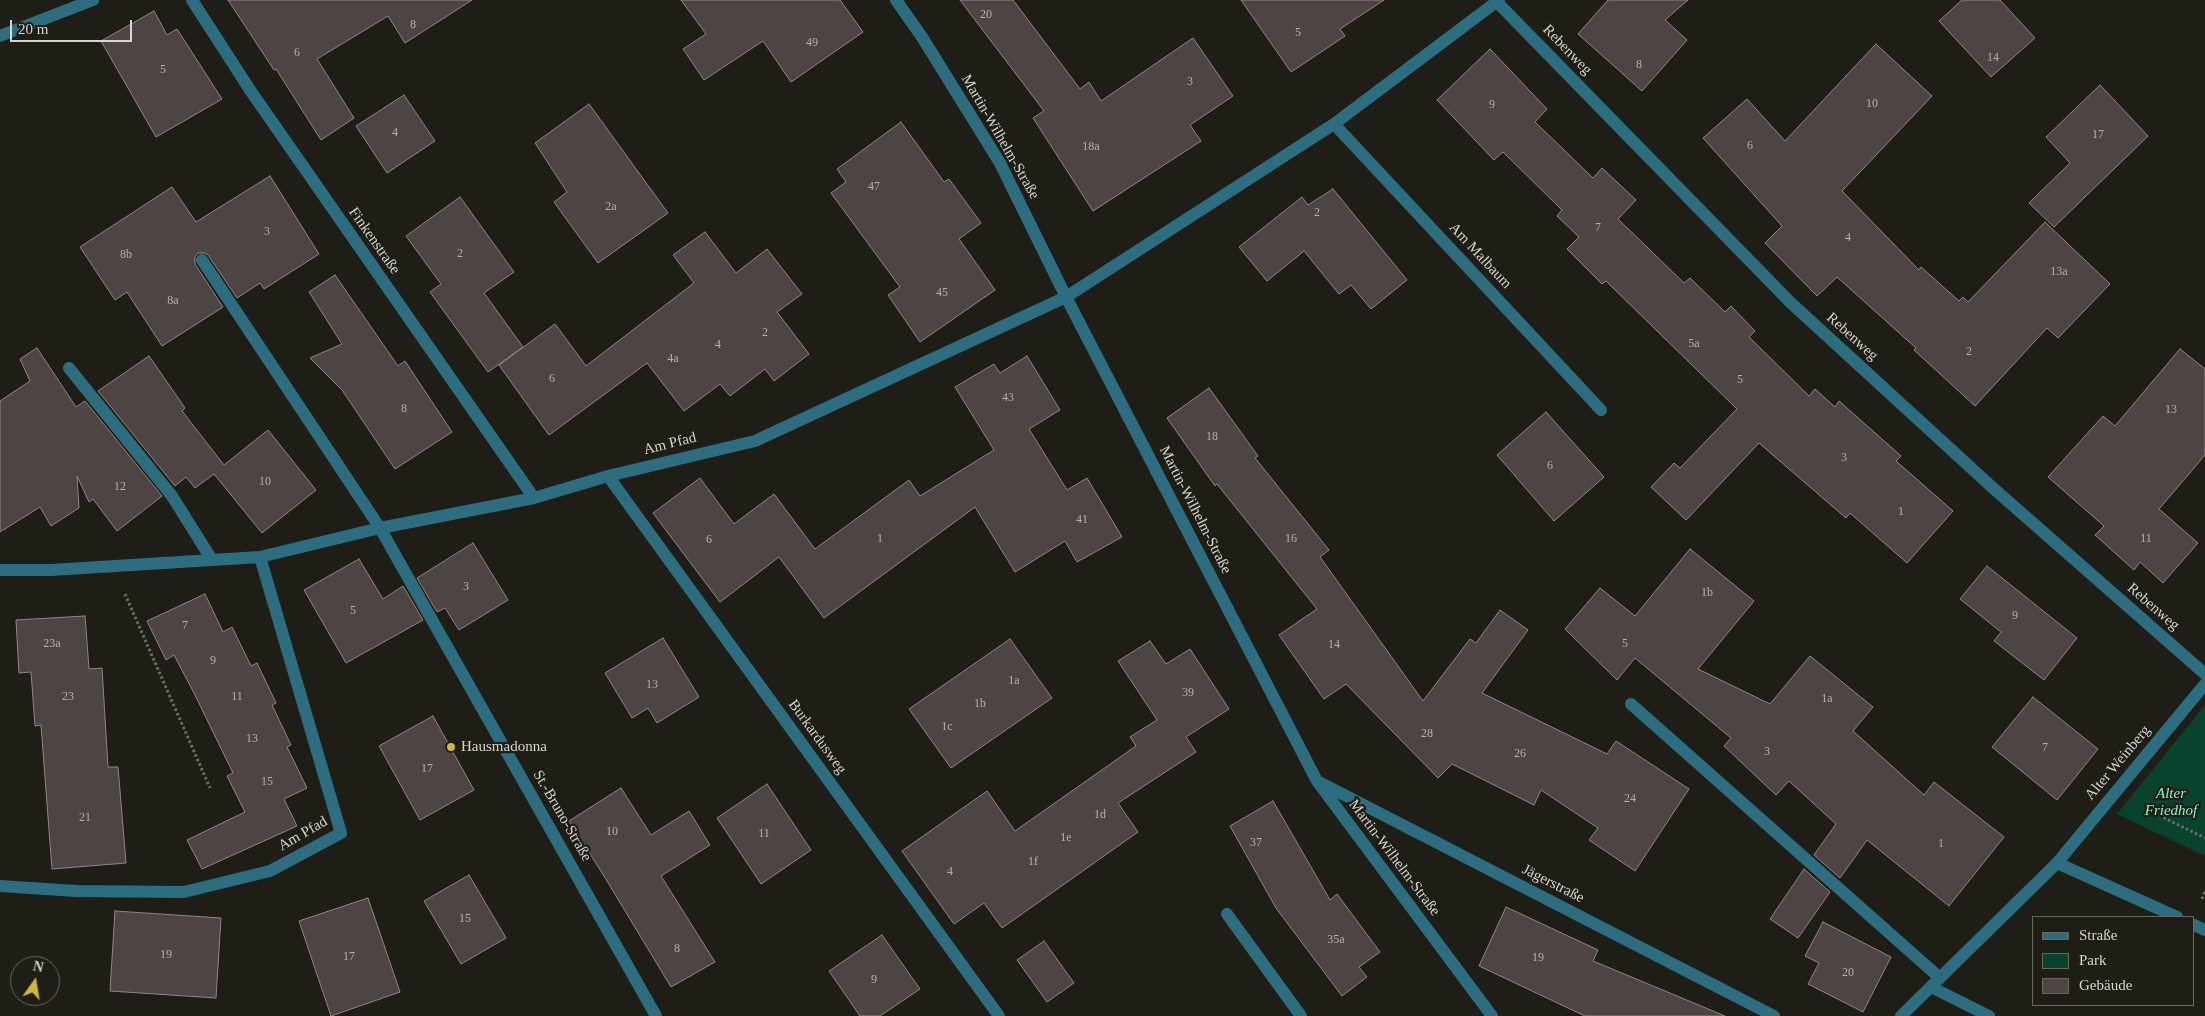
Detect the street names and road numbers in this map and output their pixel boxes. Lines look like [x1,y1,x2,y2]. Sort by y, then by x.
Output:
street label: Rebenweg [1539,21,1595,79]
street label: Martin-Wilhelm-Straße [957,71,1043,203]
street label: Finkenstraße [344,204,404,278]
street label: Am Malbaum [1445,219,1515,293]
street label: Rebenweg [1822,309,1882,365]
street label: Am Pfad [642,429,698,459]
street label: Martin-Wilhelm-Straße [1155,443,1235,577]
street label: Rebenweg [2123,579,2183,635]
street label: Burkardusweg [784,696,850,778]
street label: Alter Weinberg [2081,722,2155,804]
street label: St.-Bruno-Straße [529,767,595,865]
street label: Martin-Wilhelm-Straße [1344,796,1444,920]
street label: Am Pfad [275,813,331,855]
street label: Jägerstraße [1519,861,1587,907]

